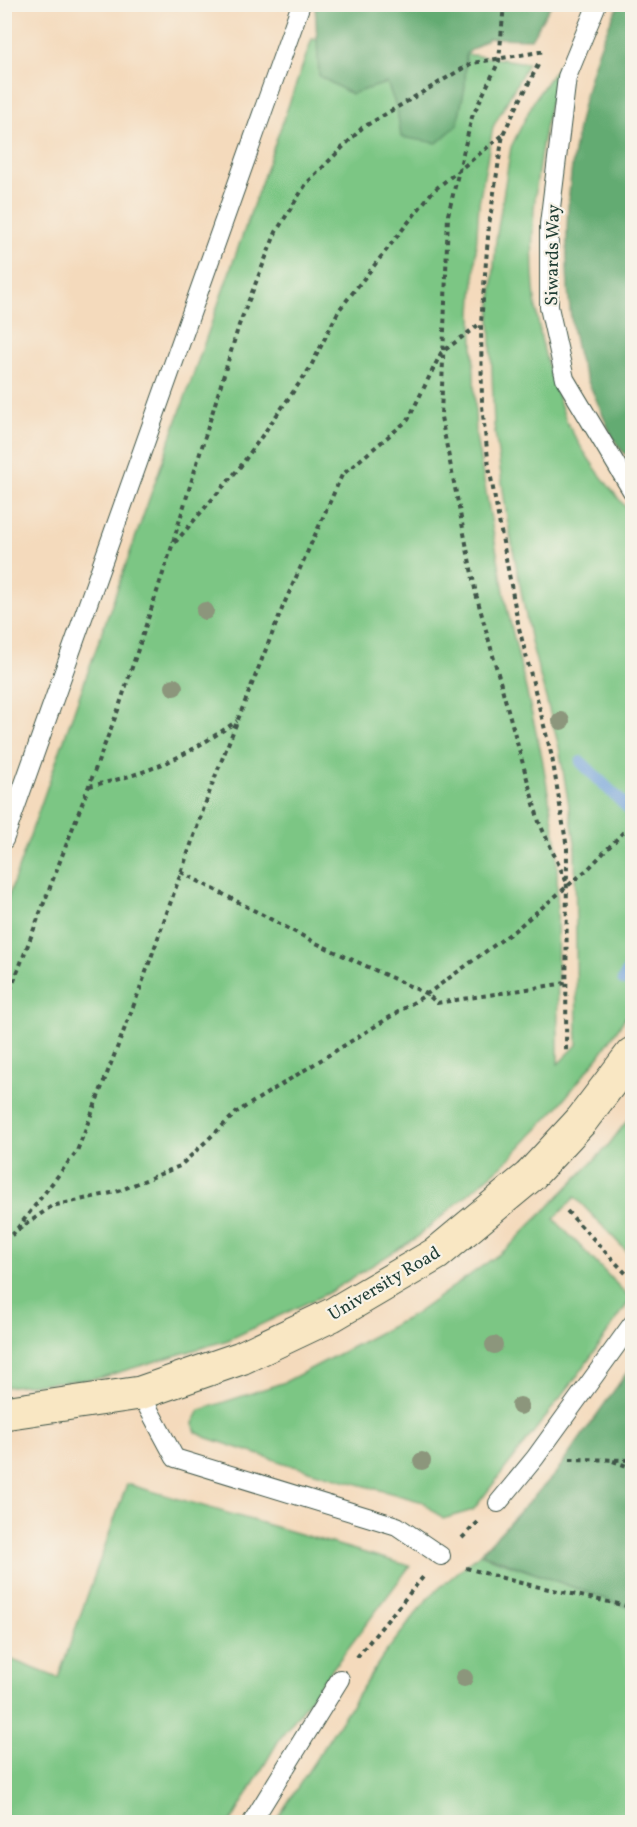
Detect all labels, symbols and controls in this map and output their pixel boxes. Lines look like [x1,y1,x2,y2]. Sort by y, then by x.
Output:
street label: Siwards Way [540,204,567,306]
street label: University Road [324,1241,445,1328]

